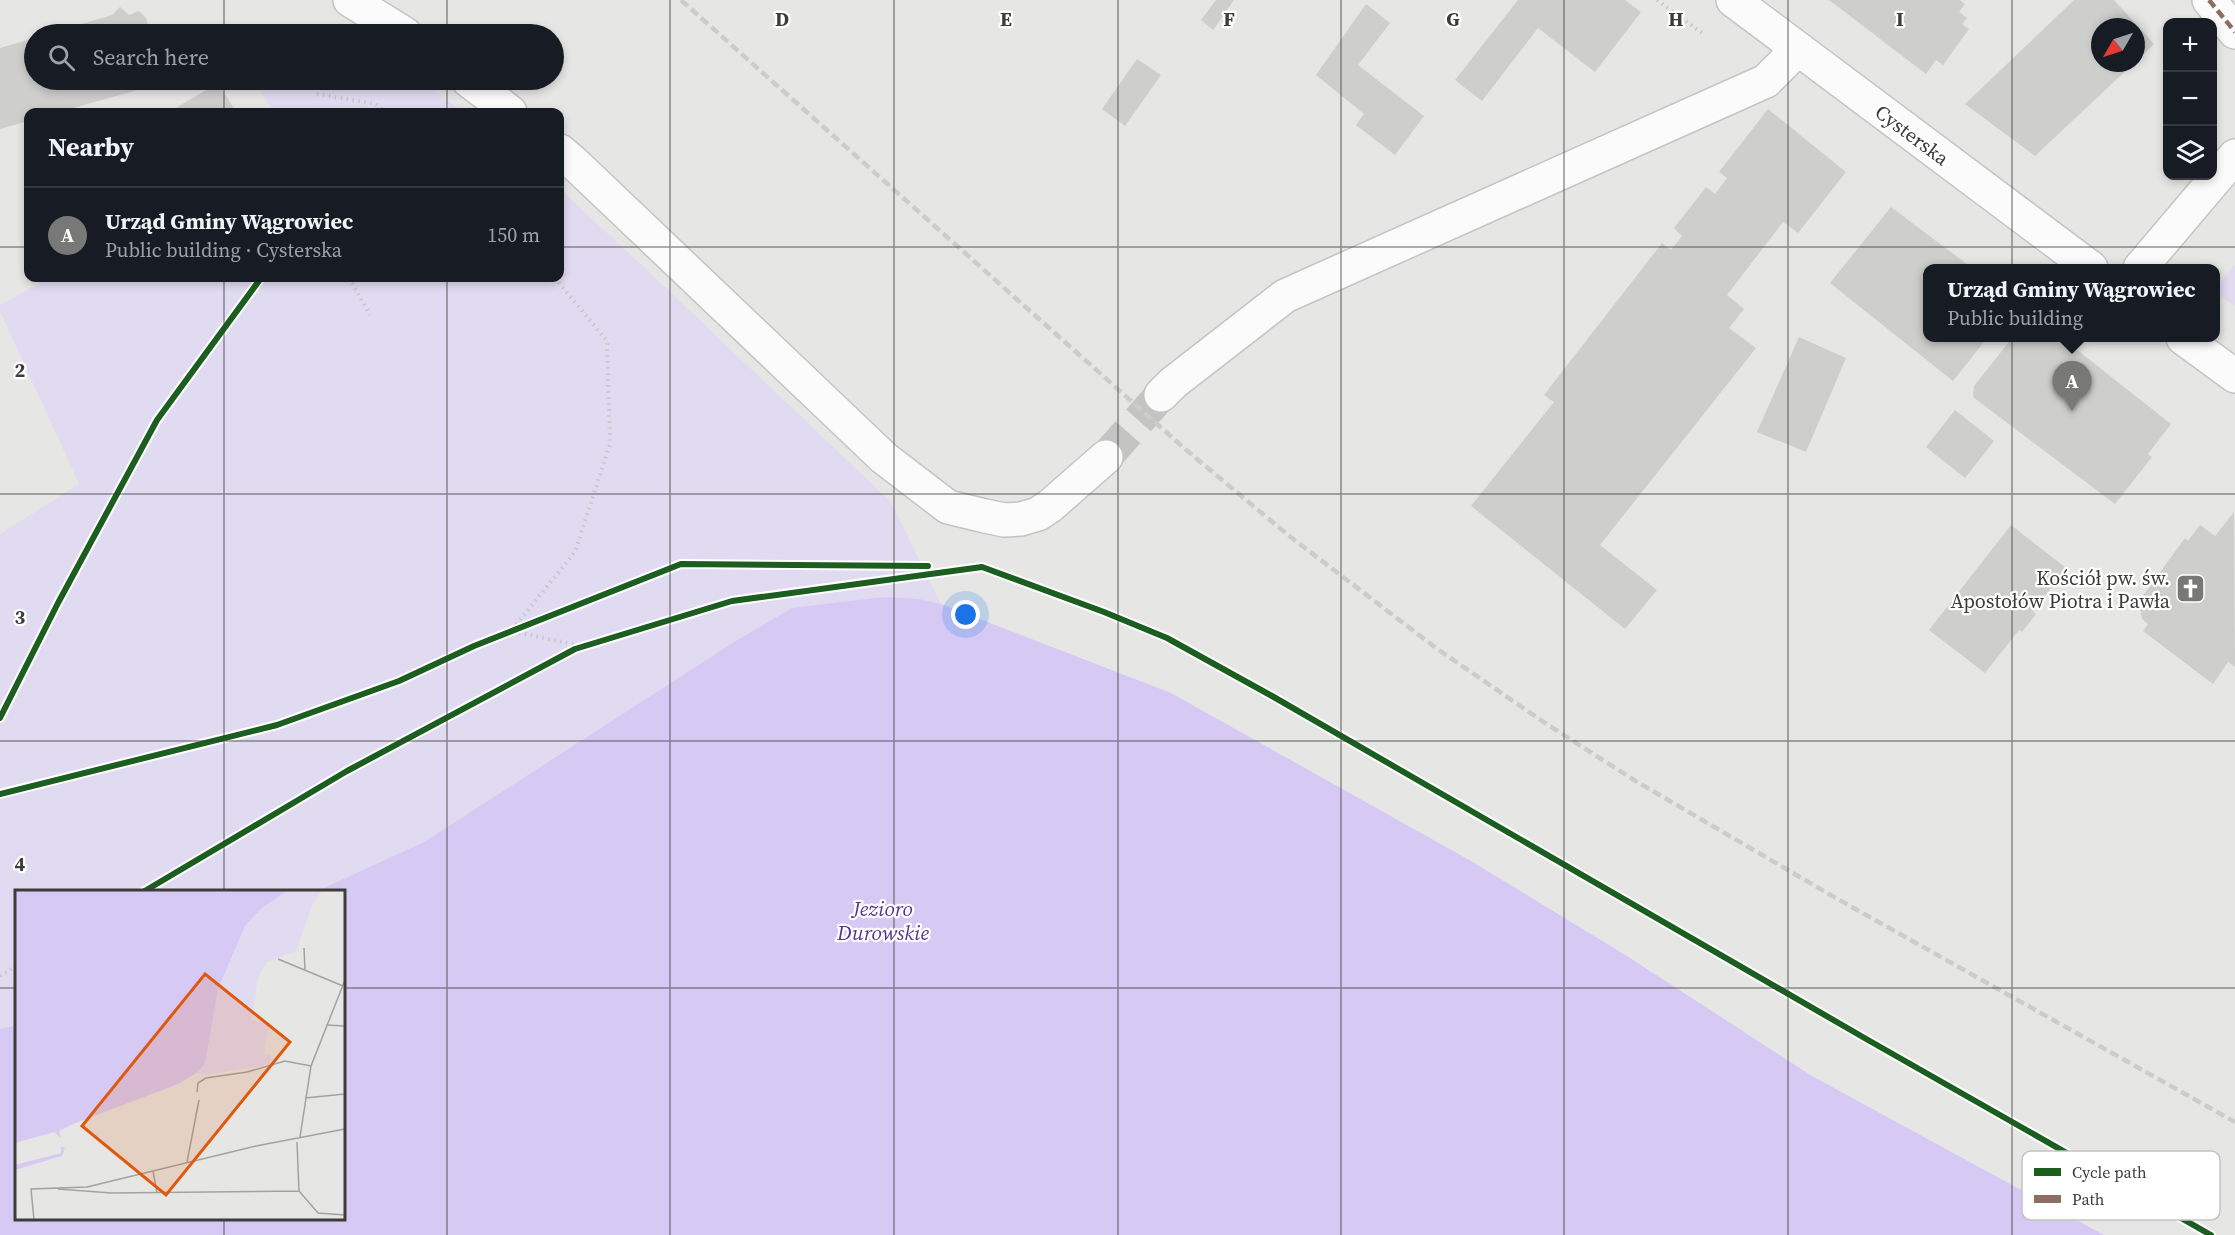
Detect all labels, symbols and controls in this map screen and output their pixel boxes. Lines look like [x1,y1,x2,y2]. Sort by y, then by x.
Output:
text: D [775,5,789,33]
text: E [1000,5,1012,33]
text: F [1223,5,1235,33]
text: G [1446,5,1460,33]
text: H [1668,5,1684,33]
text: I [1896,5,1904,33]
north arrow [2091,18,2145,72]
map controls [2163,18,2217,180]
button: + [2163,18,2217,72]
search box [24,24,564,90]
icon: search [45,41,78,74]
text: Search here [93,42,209,72]
button: − [2163,72,2217,126]
street label: Cysterska [1869,98,1955,173]
button: layers [2163,126,2217,180]
text: Nearby [48,129,134,165]
text: Urząd Gminy Wągrowiec [105,206,353,236]
text: A [61,221,74,249]
text: 150 m [487,221,540,249]
text: Public building · Cysterska [105,236,342,264]
popup [1923,264,2220,342]
text: Urząd Gminy Wągrowiec [1947,274,2196,304]
text: Public building [1947,304,2083,332]
text: 2 [15,356,26,384]
pin: A [2052,362,2092,411]
place label: Kościół pw. św. Apostołów Piotra i Pawła [1951,564,2171,615]
church icon: Kościół pw. św. Apostołów Piotra i Pawła [2175,573,2207,605]
your location [951,600,980,629]
text: 3 [15,603,26,631]
text: 4 [15,850,26,878]
inset map [15,890,345,1220]
water label: Jezioro Durowskie [836,894,930,947]
legend [2022,1151,2220,1220]
text: Cycle path [2072,1161,2147,1183]
text: Path [2072,1188,2105,1210]

